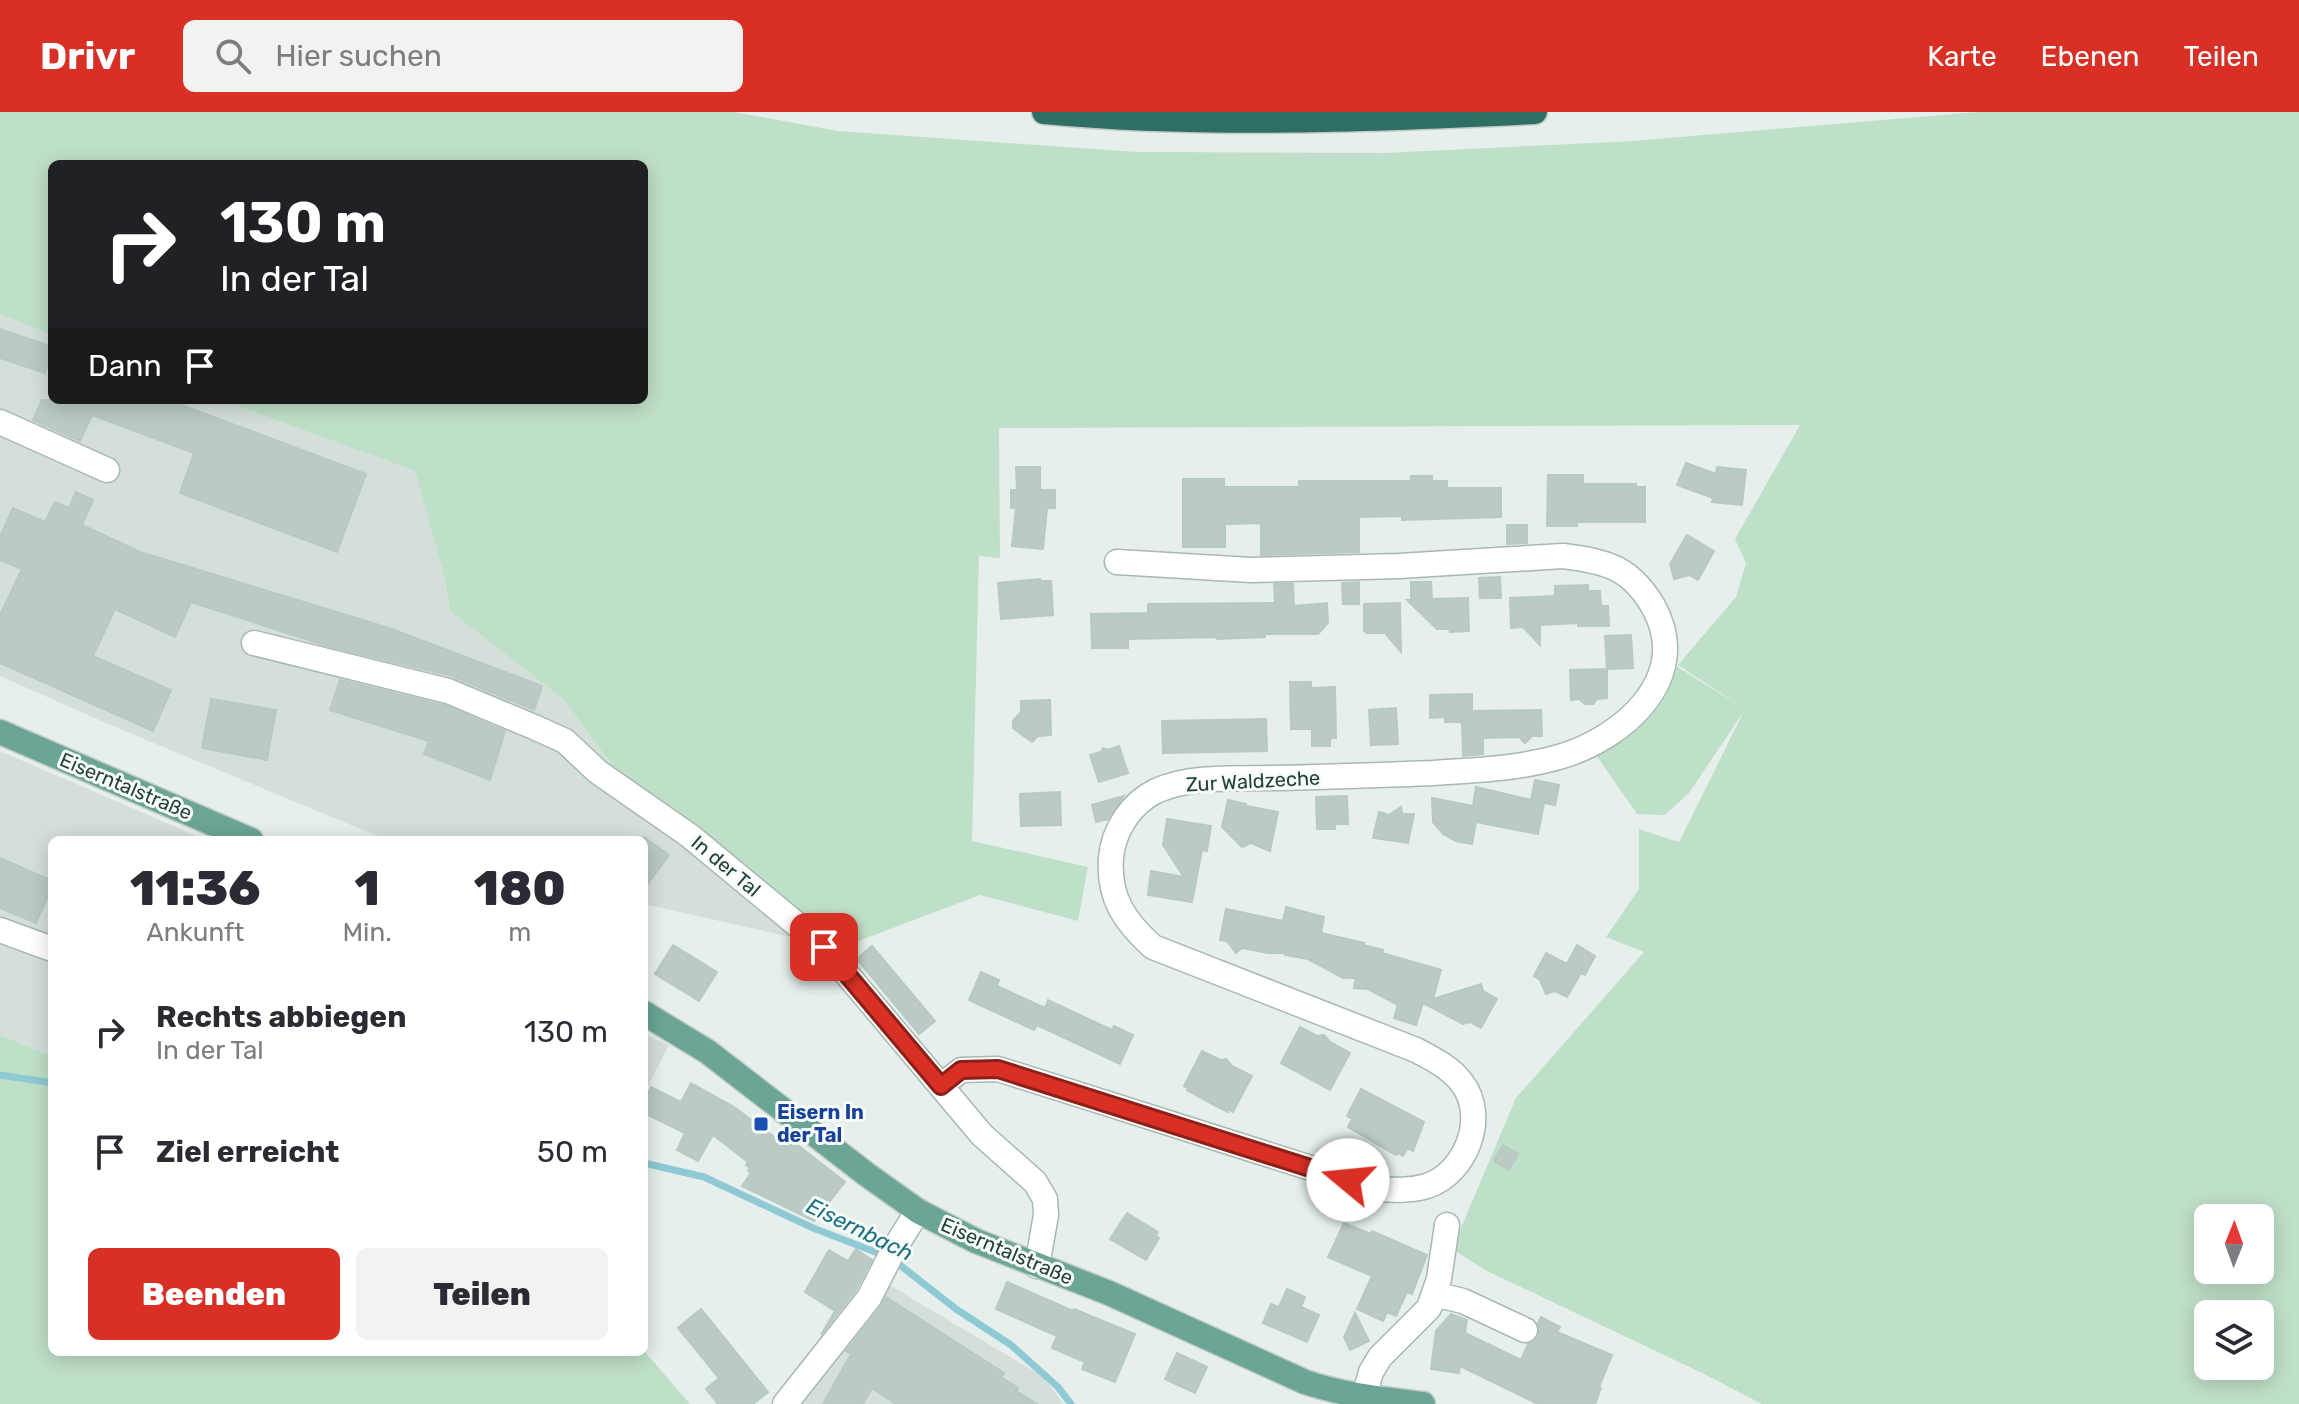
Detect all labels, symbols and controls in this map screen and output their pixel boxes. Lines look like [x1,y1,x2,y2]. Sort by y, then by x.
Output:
search box [183,20,743,92]
text: Drivr [40,33,135,79]
icon: search [211,34,255,78]
text: Hier suchen [275,38,442,74]
text: Karte [1927,40,1997,73]
text: Ebenen [2041,40,2140,73]
text: Teilen [2184,40,2259,73]
text: 130 m [220,190,386,256]
icon: right [88,192,192,296]
text: In der Tal [220,257,369,300]
icon: arrive [178,344,222,388]
text: Dann [88,348,162,384]
street label: Eiserntalstraße [56,747,196,825]
street label: Zur Waldzeche [1185,765,1321,797]
street label: In der Tal [687,830,765,902]
text: 11:36 [130,860,260,917]
text: 1 [354,860,380,917]
text: 180 [474,860,566,917]
pin [790,913,858,981]
text: Ankunft [146,917,244,948]
text: Min. [342,917,392,948]
text: m [508,917,531,948]
icon: arrive [802,925,846,969]
text: Rechts abbiegen [156,999,406,1035]
icon: right [88,1010,132,1054]
text: 130 m [524,1014,608,1050]
text: In der Tal [156,1035,264,1066]
place label: Eisern In der Tal [777,1100,864,1147]
marker: Eisern In der Tal [752,1115,770,1133]
icon: arrive [88,1130,132,1174]
text: Ziel erreicht [156,1134,339,1170]
text: 50 m [537,1134,608,1170]
position arrow [1306,1138,1390,1222]
water label: Eisernbach [802,1192,918,1267]
north arrow [2194,1204,2274,1284]
map controls [2194,1204,2274,1380]
street label: Eiserntalstraße [937,1212,1077,1290]
button: Beenden [88,1248,340,1340]
button: Teilen [356,1248,608,1340]
button: layers [2194,1300,2274,1380]

